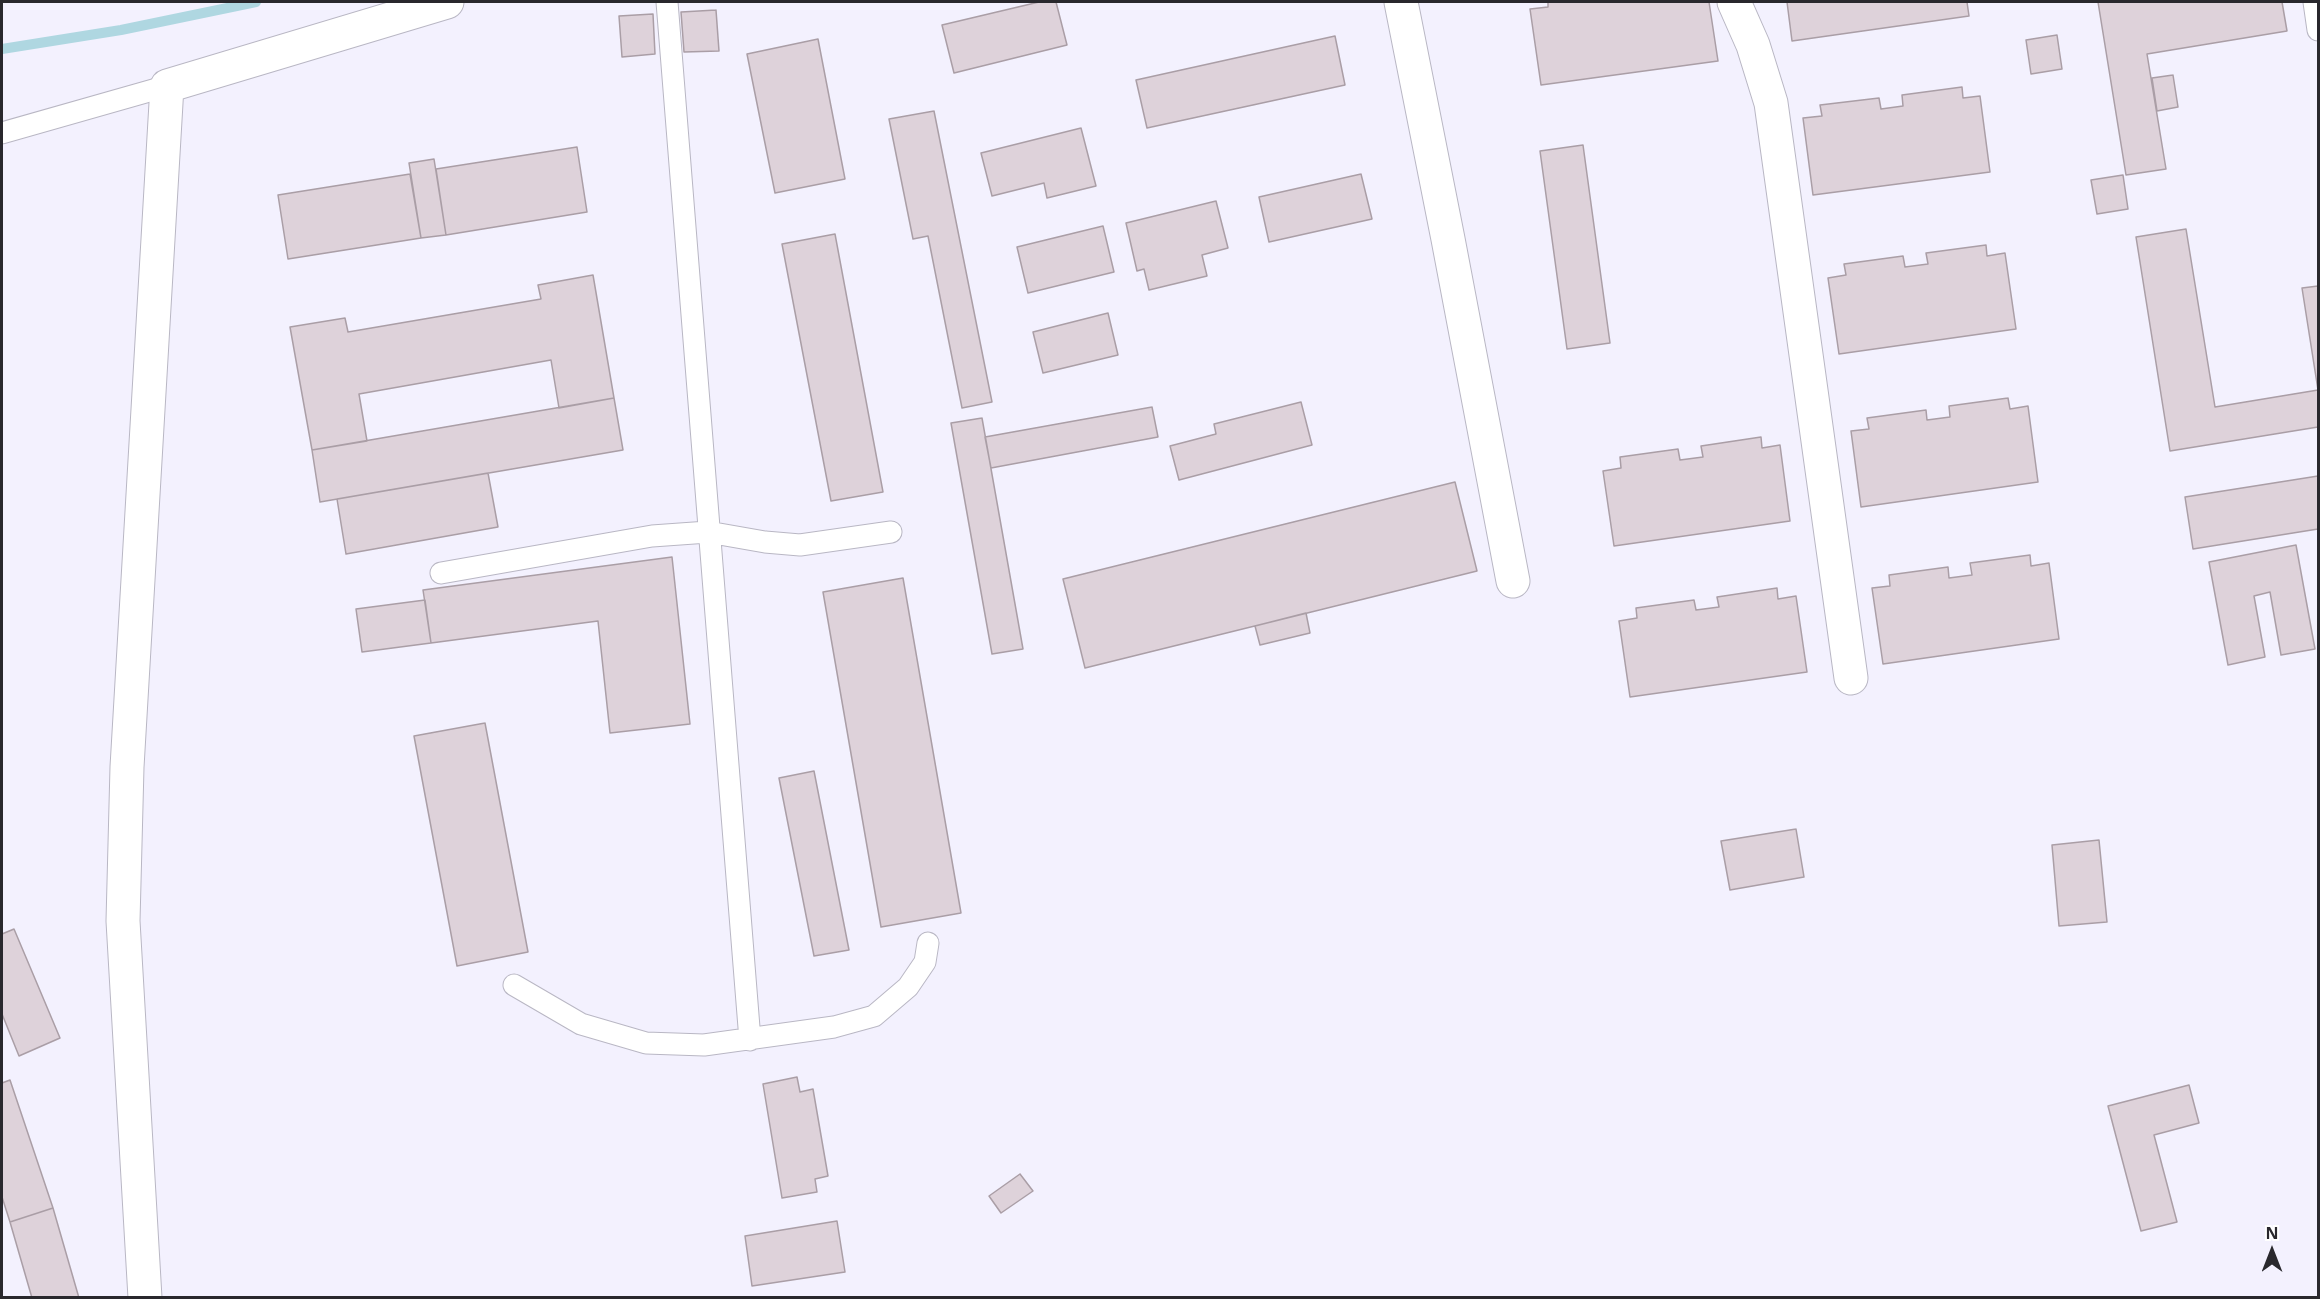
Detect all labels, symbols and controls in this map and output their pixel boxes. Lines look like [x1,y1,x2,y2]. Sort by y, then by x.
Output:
north arrow [2242,1221,2302,1281]
text: N [2265,1222,2279,1244]

